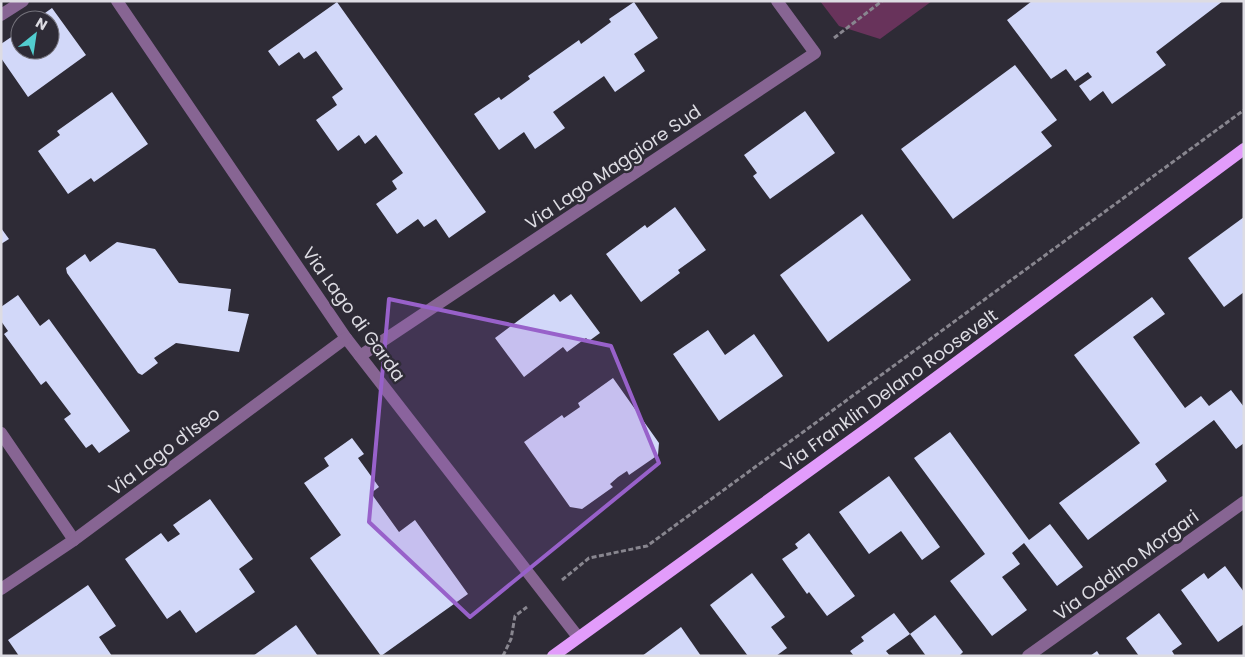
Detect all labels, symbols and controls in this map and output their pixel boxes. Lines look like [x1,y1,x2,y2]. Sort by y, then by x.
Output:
north arrow [10,10,60,60]
text: N [32,12,51,35]
street label: Via Lago Maggiore Sud [520,99,706,235]
street label: Via Lago di Garda [297,242,411,386]
street label: Via Franklin Delano Roosevelt [775,303,1003,477]
street label: Via Lago d'Iseo [103,401,225,501]
street label: Via Oddino Morgari [1048,504,1204,626]

